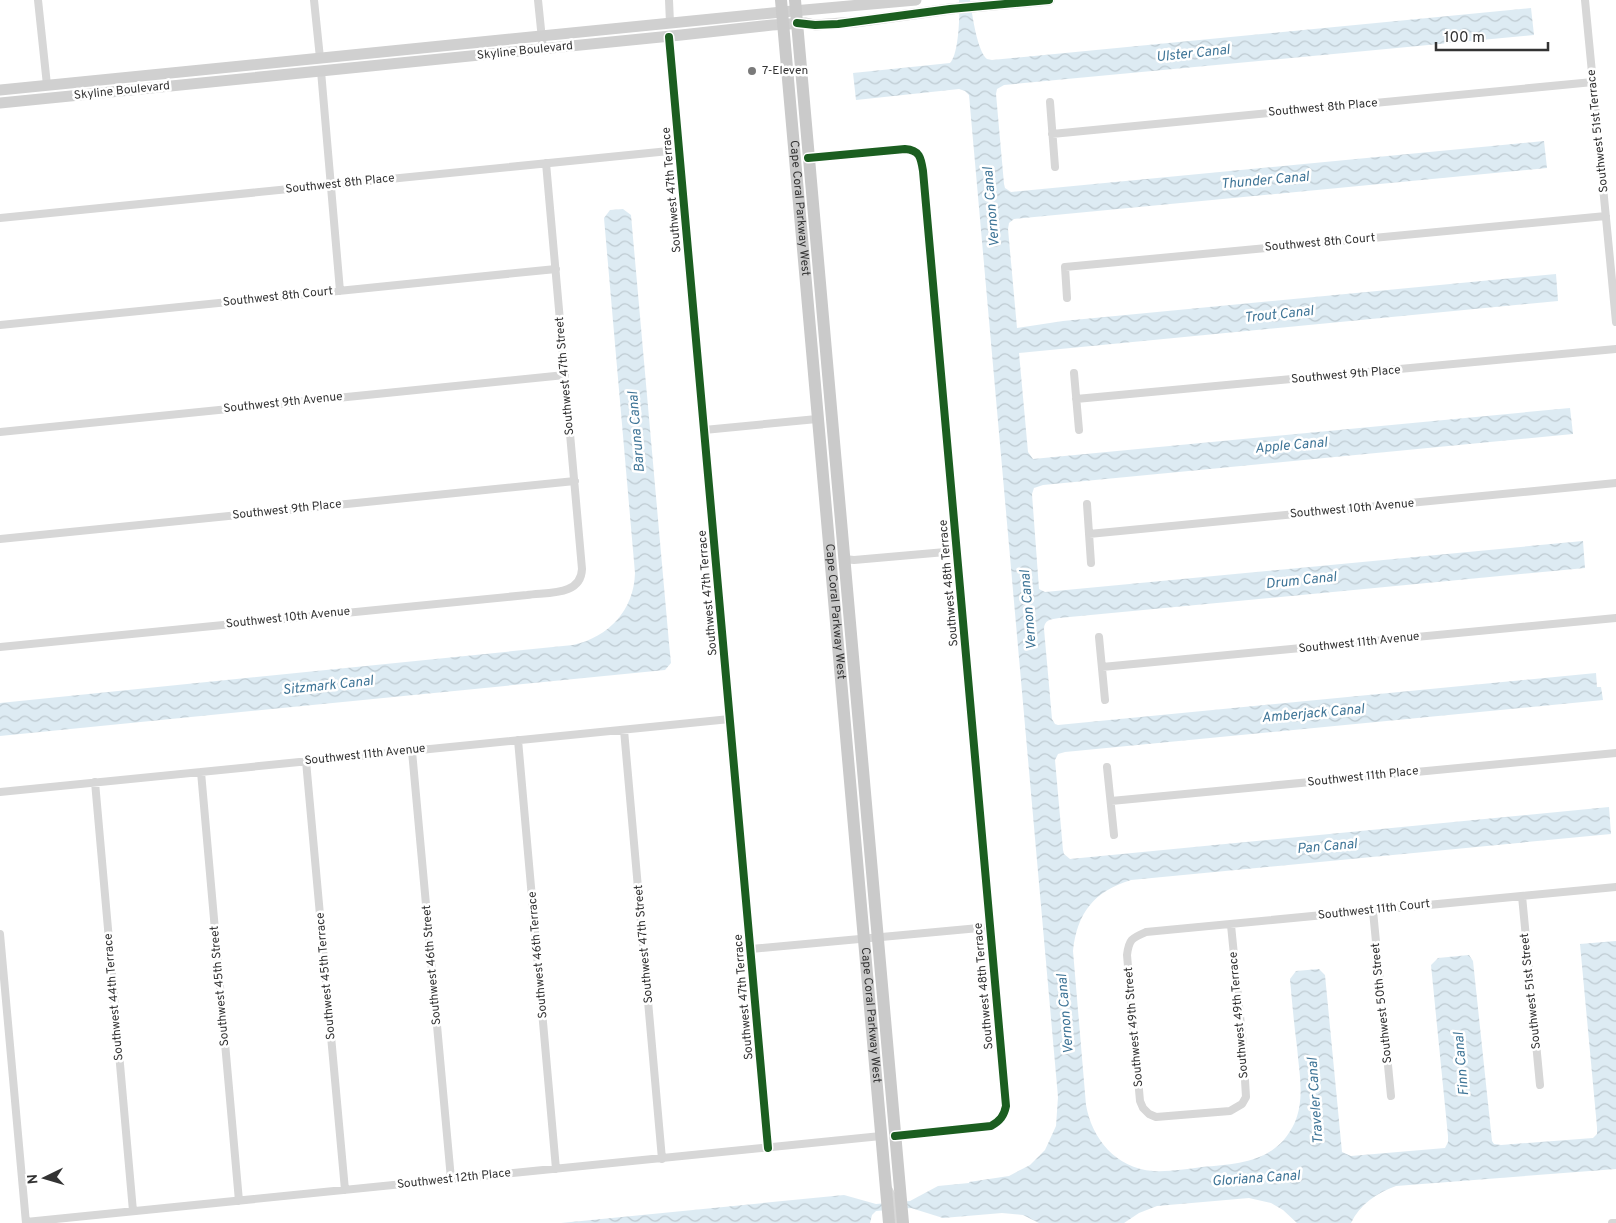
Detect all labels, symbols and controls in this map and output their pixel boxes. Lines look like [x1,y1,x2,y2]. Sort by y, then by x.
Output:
scale bar [1436,20,1548,52]
text: 100 m [1444,29,1485,48]
street label: Skyline Boulevard [476,38,574,64]
water label: Ulster Canal [1155,42,1232,66]
place label: 7-Eleven [762,63,808,79]
marker: 7-Eleven [746,65,758,77]
street label: Southwest 51st Terrace [1584,69,1612,193]
street label: Skyline Boulevard [73,78,171,104]
street label: Southwest 8th Place [1268,95,1378,121]
street label: Southwest 47th Terrace [659,126,685,254]
street label: Cape Coral Parkway West [785,140,813,277]
water label: Vernon Canal [980,165,1004,248]
water label: Thunder Canal [1220,169,1311,193]
street label: Southwest 8th Place [285,170,395,198]
street label: Southwest 8th Court [1264,230,1376,256]
street label: Southwest 8th Court [222,283,334,311]
water label: Trout Canal [1244,303,1316,327]
street label: Southwest 47th Street [552,316,578,436]
street label: Southwest 9th Place [1291,362,1401,388]
street label: Southwest 9th Avenue [223,389,343,417]
water label: Baruna Canal [625,389,649,473]
water label: Apple Canal [1254,434,1329,458]
street label: Southwest 9th Place [232,496,342,524]
street label: Southwest 10th Avenue [1289,496,1415,522]
street label: Southwest 48th Terrace [935,519,963,647]
street label: Southwest 47th Terrace [695,529,721,657]
street label: Cape Coral Parkway West [821,543,849,680]
water label: Vernon Canal [1017,568,1041,651]
water label: Drum Canal [1265,569,1339,593]
street label: Southwest 10th Avenue [225,604,351,632]
street label: Southwest 11th Avenue [1298,629,1420,657]
water label: Sitzmark Canal [282,673,376,699]
water label: Amberjack Canal [1261,701,1366,727]
street label: Southwest 11th Avenue [304,741,426,769]
street label: Southwest 11th Place [1307,763,1419,791]
water label: Pan Canal [1296,836,1359,858]
street label: Southwest 47th Street [631,884,657,1004]
street label: Southwest 46th Terrace [524,891,552,1019]
street label: Southwest 11th Court [1317,896,1431,924]
street label: Southwest 46th Street [419,904,445,1026]
street label: Southwest 45th Terrace [312,912,340,1040]
street label: Southwest 48th Terrace [970,922,998,1050]
street label: Southwest 45th Street [207,925,233,1047]
street label: Southwest 51st Street [1517,932,1545,1050]
street label: Southwest 44th Terrace [100,933,128,1061]
street label: Southwest 47th Terrace [731,933,757,1061]
street label: Southwest 50th Street [1368,942,1396,1064]
street label: Cape Coral Parkway West [857,946,885,1084]
street label: Southwest 49th Terrace [1225,951,1253,1079]
street label: Southwest 49th Street [1121,966,1147,1088]
water label: Vernon Canal [1054,972,1078,1055]
water label: Finn Canal [1451,1030,1473,1097]
water label: Traveler Canal [1304,1056,1328,1145]
north arrow [20,1153,70,1203]
street label: Southwest 12th Place [396,1165,512,1193]
water label: Gloriana Canal [1211,1167,1302,1191]
text: N [25,1173,42,1185]

